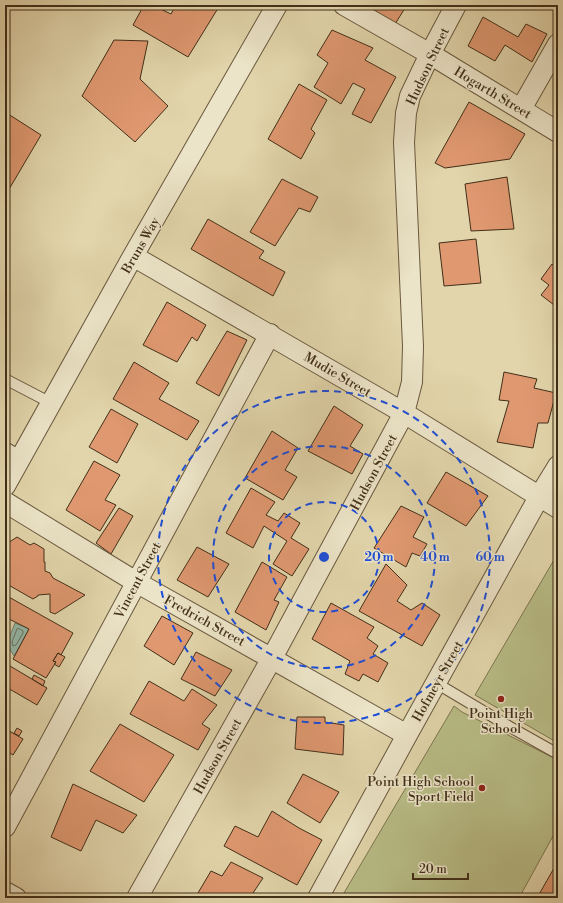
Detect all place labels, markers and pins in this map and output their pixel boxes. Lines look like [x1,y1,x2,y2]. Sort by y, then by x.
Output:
centre of rings [317,550,331,564]
marker: Point High School [496,694,506,704]
place label: Point High School [469,706,533,737]
place label: Point High School Sport Field [367,774,475,805]
marker: Point High School Sport Field [477,783,487,793]

